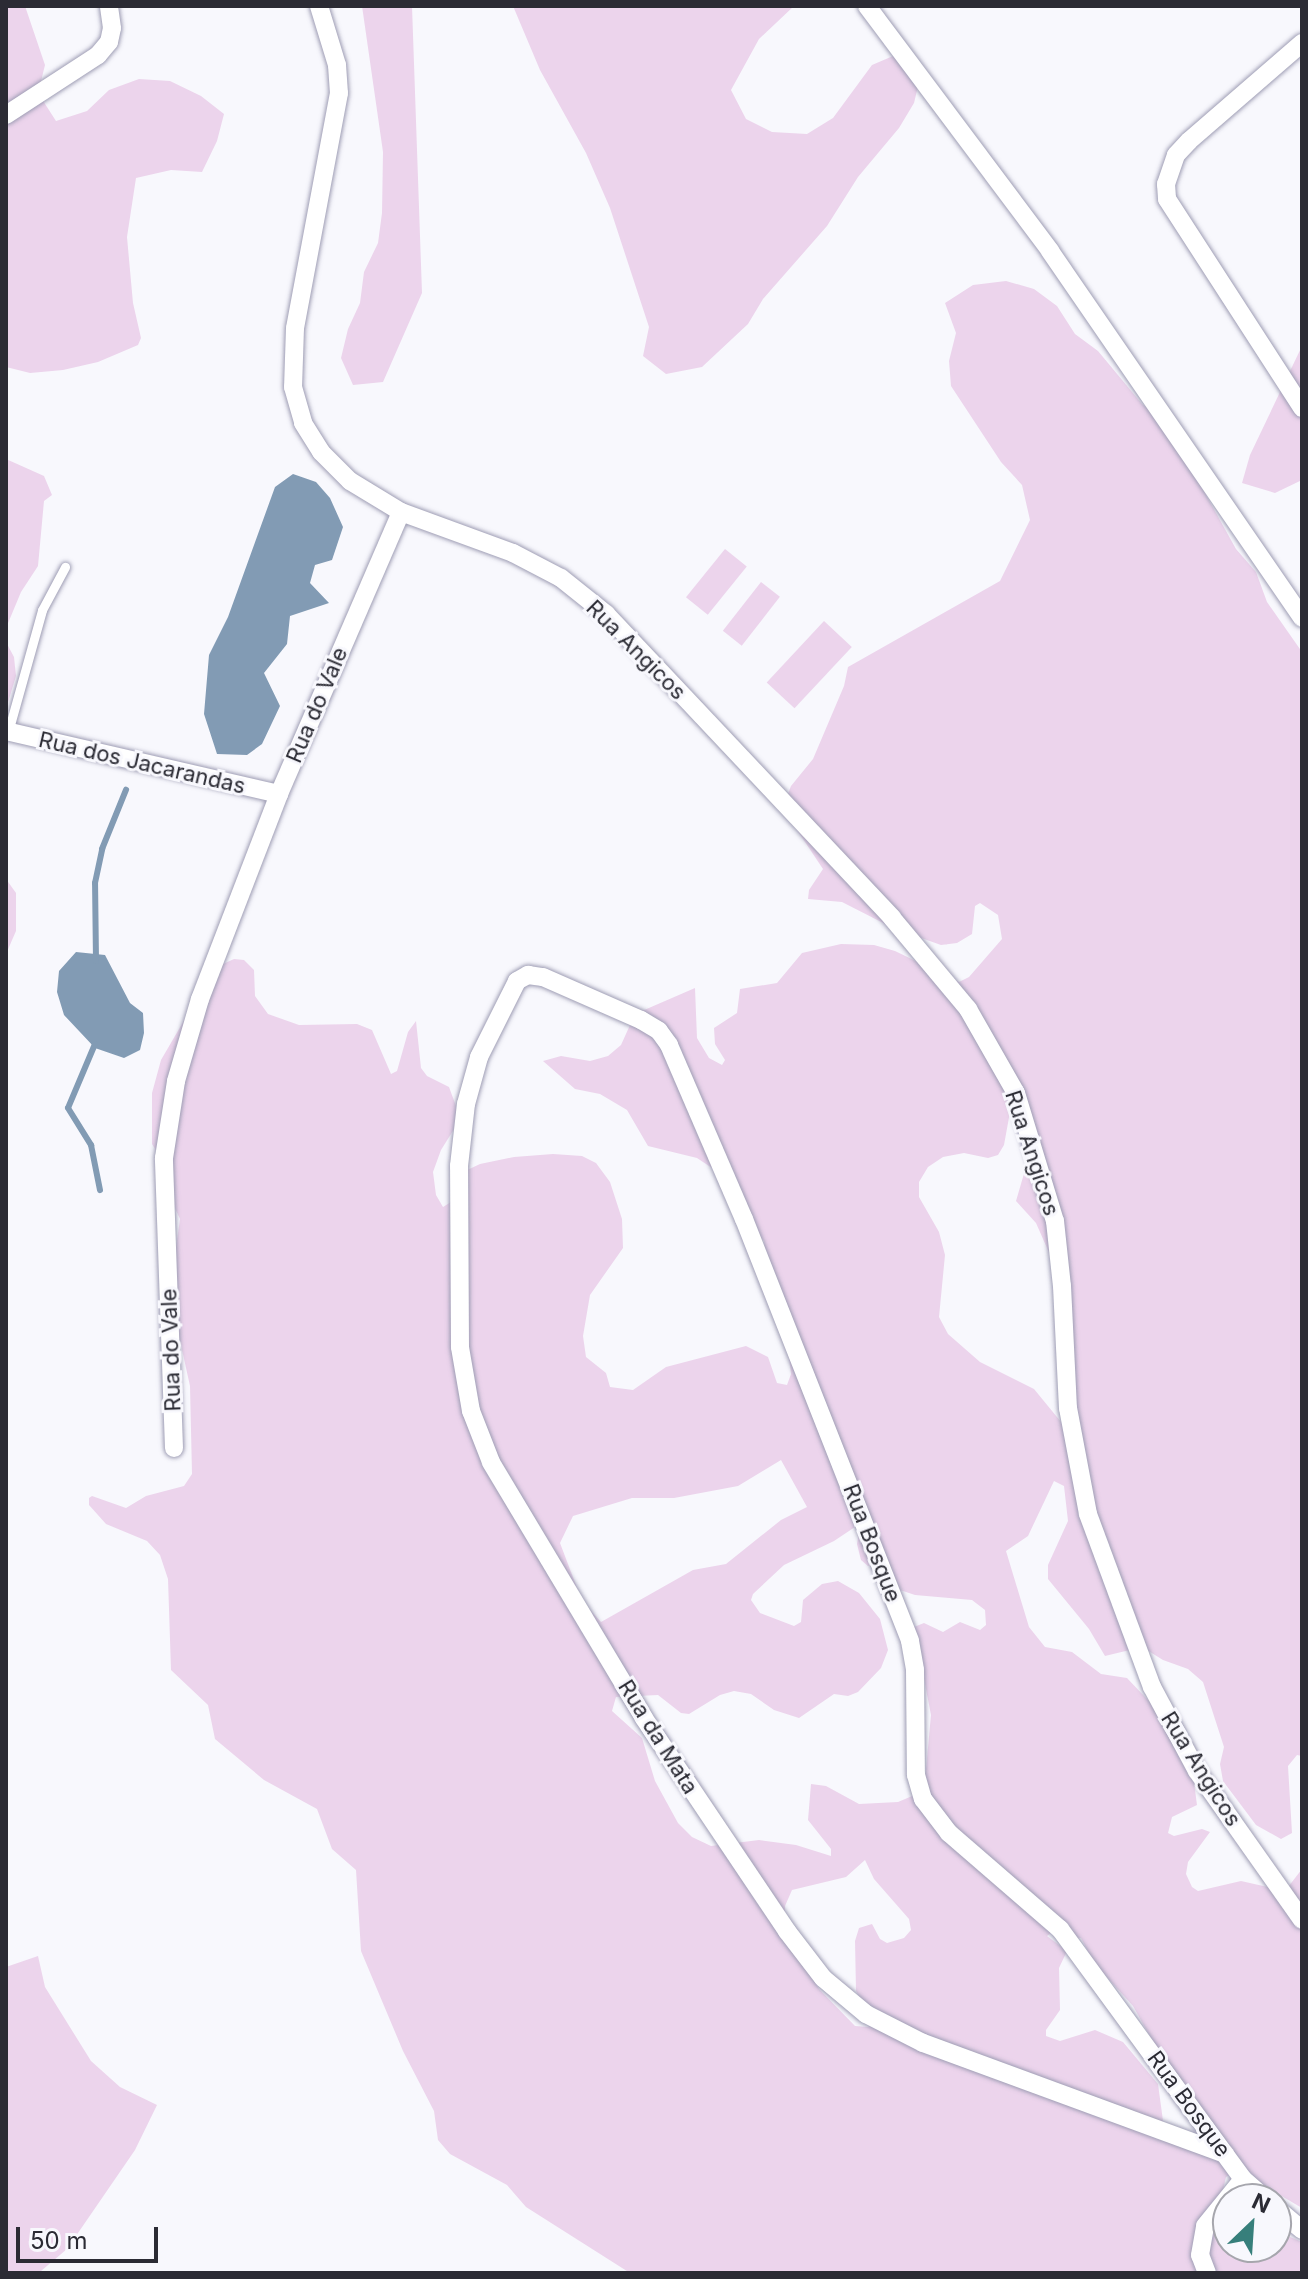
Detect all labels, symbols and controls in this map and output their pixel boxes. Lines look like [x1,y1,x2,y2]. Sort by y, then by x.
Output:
street label: Rua Angicos [581,595,691,705]
street label: Rua do Vale [281,643,353,767]
street label: Rua dos Jacarandas [36,726,248,800]
street label: Rua Angicos [999,1087,1065,1219]
street label: Rua do Vale [156,1288,186,1412]
street label: Rua Bosque [837,1480,907,1606]
street label: Rua da Mata [612,1675,704,1799]
street label: Rua Angicos [1155,1707,1247,1831]
street label: Rua Bosque [1142,2046,1236,2162]
north arrow [1212,2183,1292,2263]
text: N [1248,2188,1274,2218]
scale bar [20,2211,162,2261]
text: 50 m [30,2226,88,2255]

